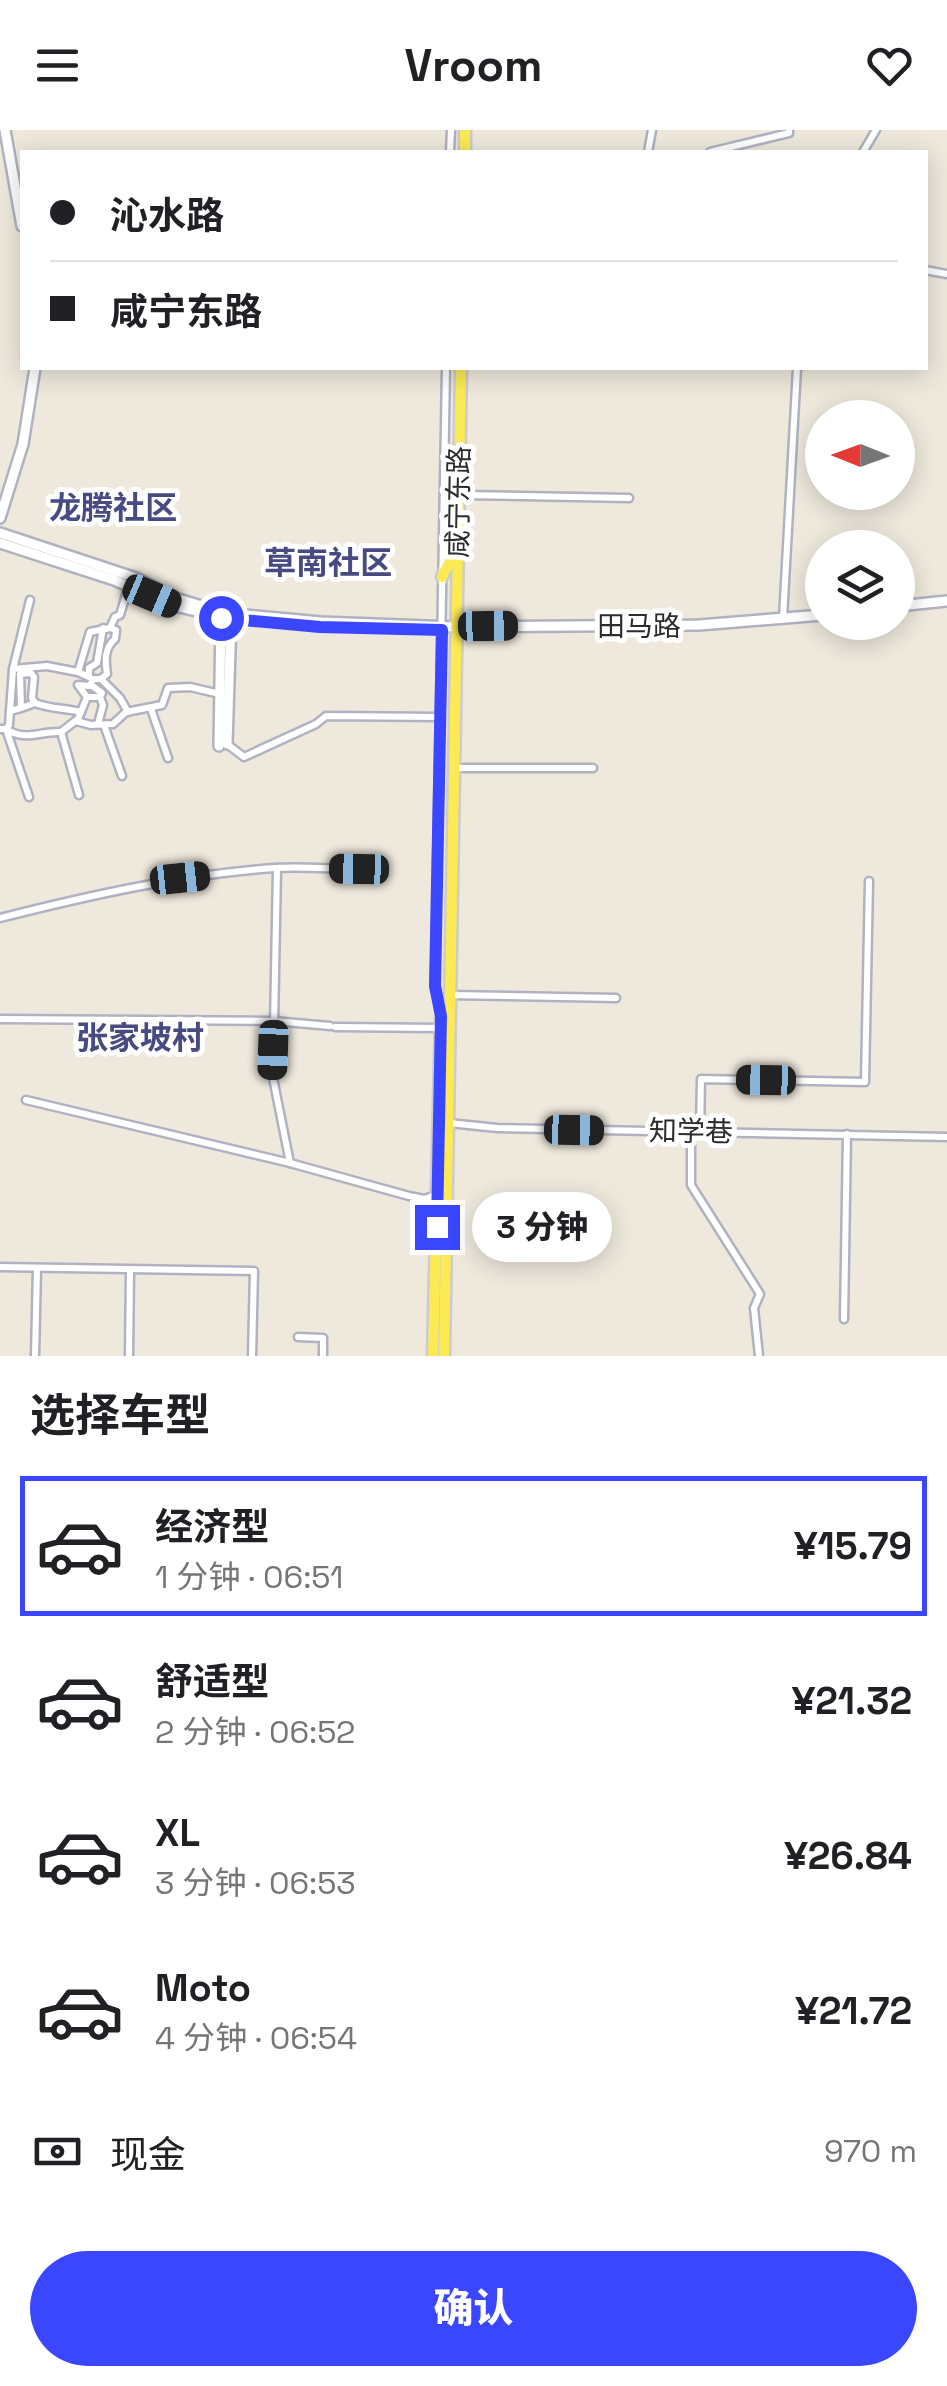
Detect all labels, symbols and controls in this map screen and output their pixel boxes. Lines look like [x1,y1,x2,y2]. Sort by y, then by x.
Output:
text: Vroom [405,37,542,94]
icon: menu [30,38,85,93]
icon: heart [862,38,917,93]
text: 沁水路 [110,192,224,240]
text: 咸宁东路 [110,288,262,336]
north arrow [805,400,915,510]
map controls [805,400,915,640]
street label: 咸宁东路 [439,446,477,558]
district label: 龙腾社区 [49,488,177,528]
button: layers [805,530,915,640]
district label: 草南社区 [264,543,392,583]
car [119,570,185,622]
route start [199,596,244,641]
street label: 田马路 [597,608,681,644]
car [458,610,518,642]
car [329,853,389,885]
car [149,860,211,896]
district label: 张家坡村 [76,1018,204,1058]
car [257,1019,289,1081]
car [736,1064,796,1096]
street label: 知学巷 [649,1112,733,1150]
car [544,1114,604,1146]
callout: 3 分钟 [472,1192,612,1262]
route end [415,1205,460,1250]
text: 3 分钟 [496,1207,588,1247]
text: 选择车型 [30,1387,210,1444]
icon: car [35,1501,125,1591]
text: 经济型 [155,1503,269,1551]
text: ¥15.79 [794,1522,912,1570]
text: 1 分钟 · 06:51 [155,1557,343,1597]
icon: car [35,1656,125,1746]
text: 舒适型 [155,1658,269,1706]
text: ¥21.32 [792,1677,912,1725]
text: 2 分钟 · 06:52 [155,1712,355,1752]
text: XL [155,1809,200,1857]
icon: car [35,1811,125,1901]
text: ¥26.84 [784,1832,912,1880]
text: 3 分钟 · 06:53 [155,1863,356,1903]
text: Moto [155,1964,251,2012]
icon: car [35,1966,125,2056]
text: ¥21.72 [795,1987,912,2035]
text: 4 分钟 · 06:54 [155,2018,357,2058]
icon: cash [30,2124,85,2179]
text: 现金 [110,2131,186,2179]
text: 970 m [824,2131,917,2171]
button: 确认 [30,2251,917,2366]

